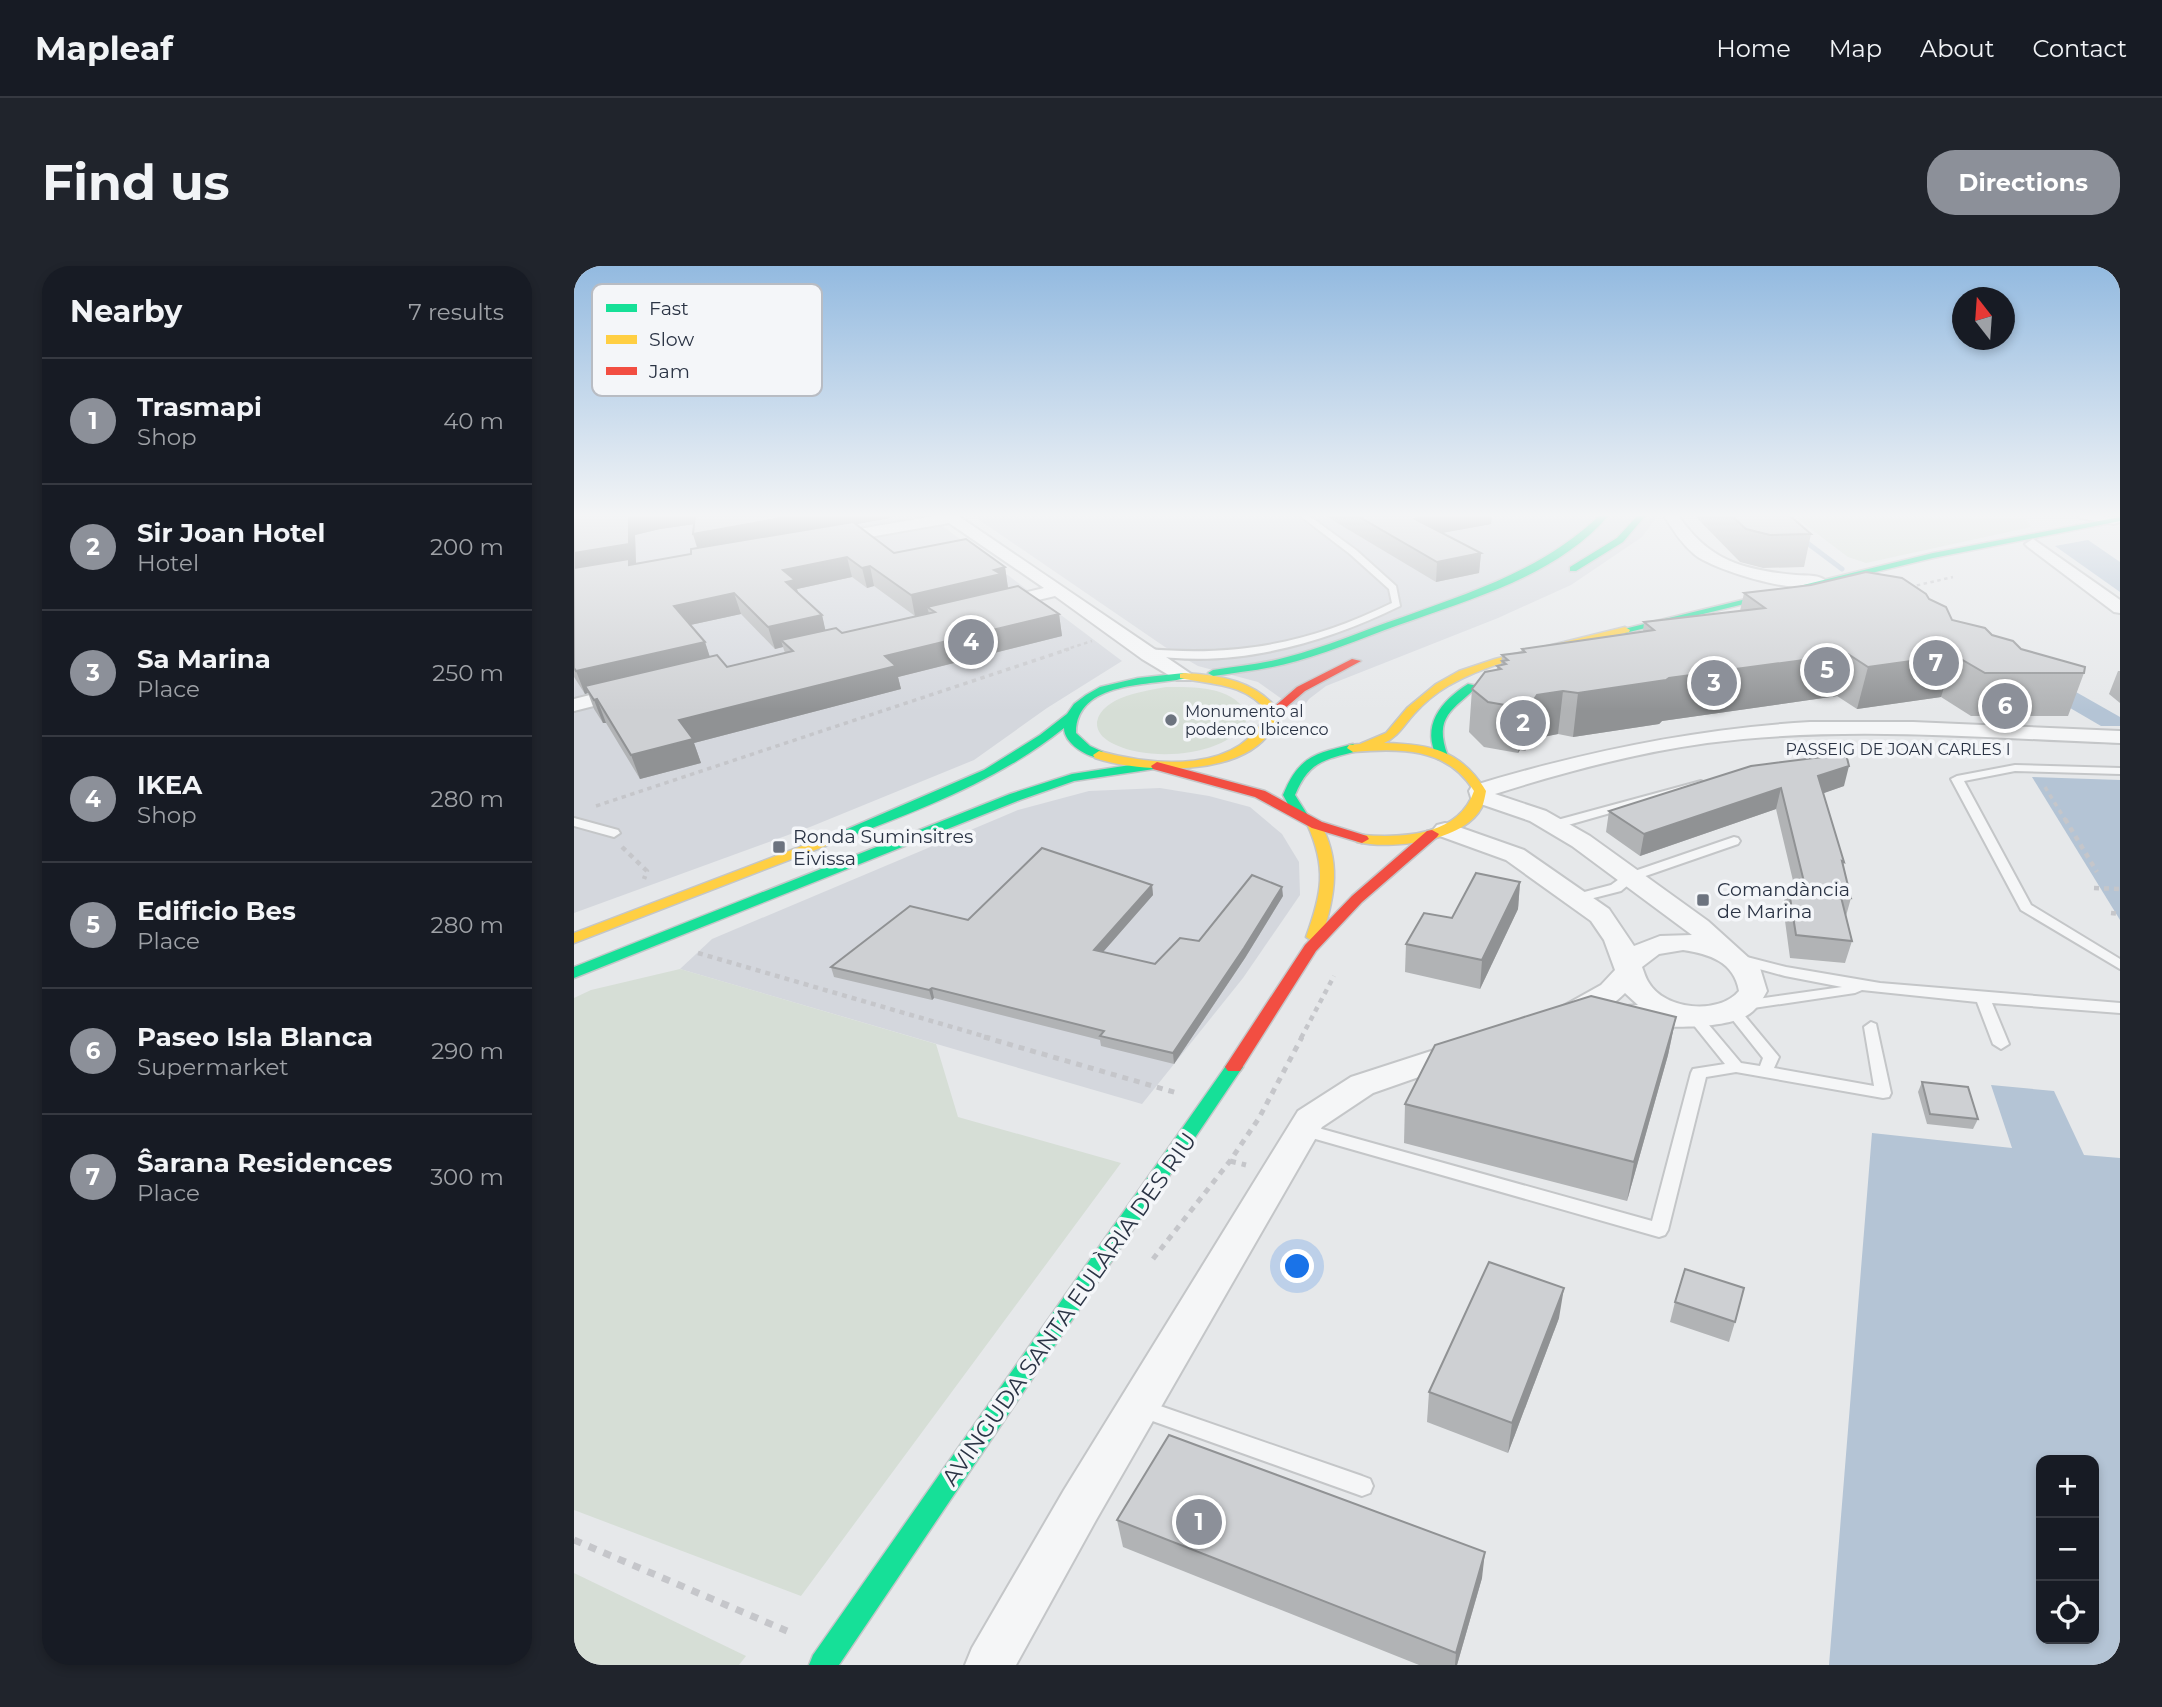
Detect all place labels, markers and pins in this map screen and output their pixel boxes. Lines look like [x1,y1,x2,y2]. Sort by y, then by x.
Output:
pin: 4 [948,616,994,668]
pin: 7 [1913,637,1959,689]
pin: 5 [1804,644,1850,696]
pin: 3 [1691,657,1737,709]
pin: 6 [1982,680,2028,732]
pin: 2 [1500,697,1546,749]
place label: Monumento al podenco Ibicenco [1185,702,1329,739]
marker: Monumento al podenco Ibicenco [1163,712,1179,728]
place label: Ronda Suminsitres Eivissa [793,825,973,870]
marker: Ronda Suminsitres Eivissa [771,839,787,855]
place label: Comandància de Marina [1717,878,1850,923]
marker: Comandància de Marina [1695,892,1711,908]
pin: 1 [1176,1496,1222,1548]

